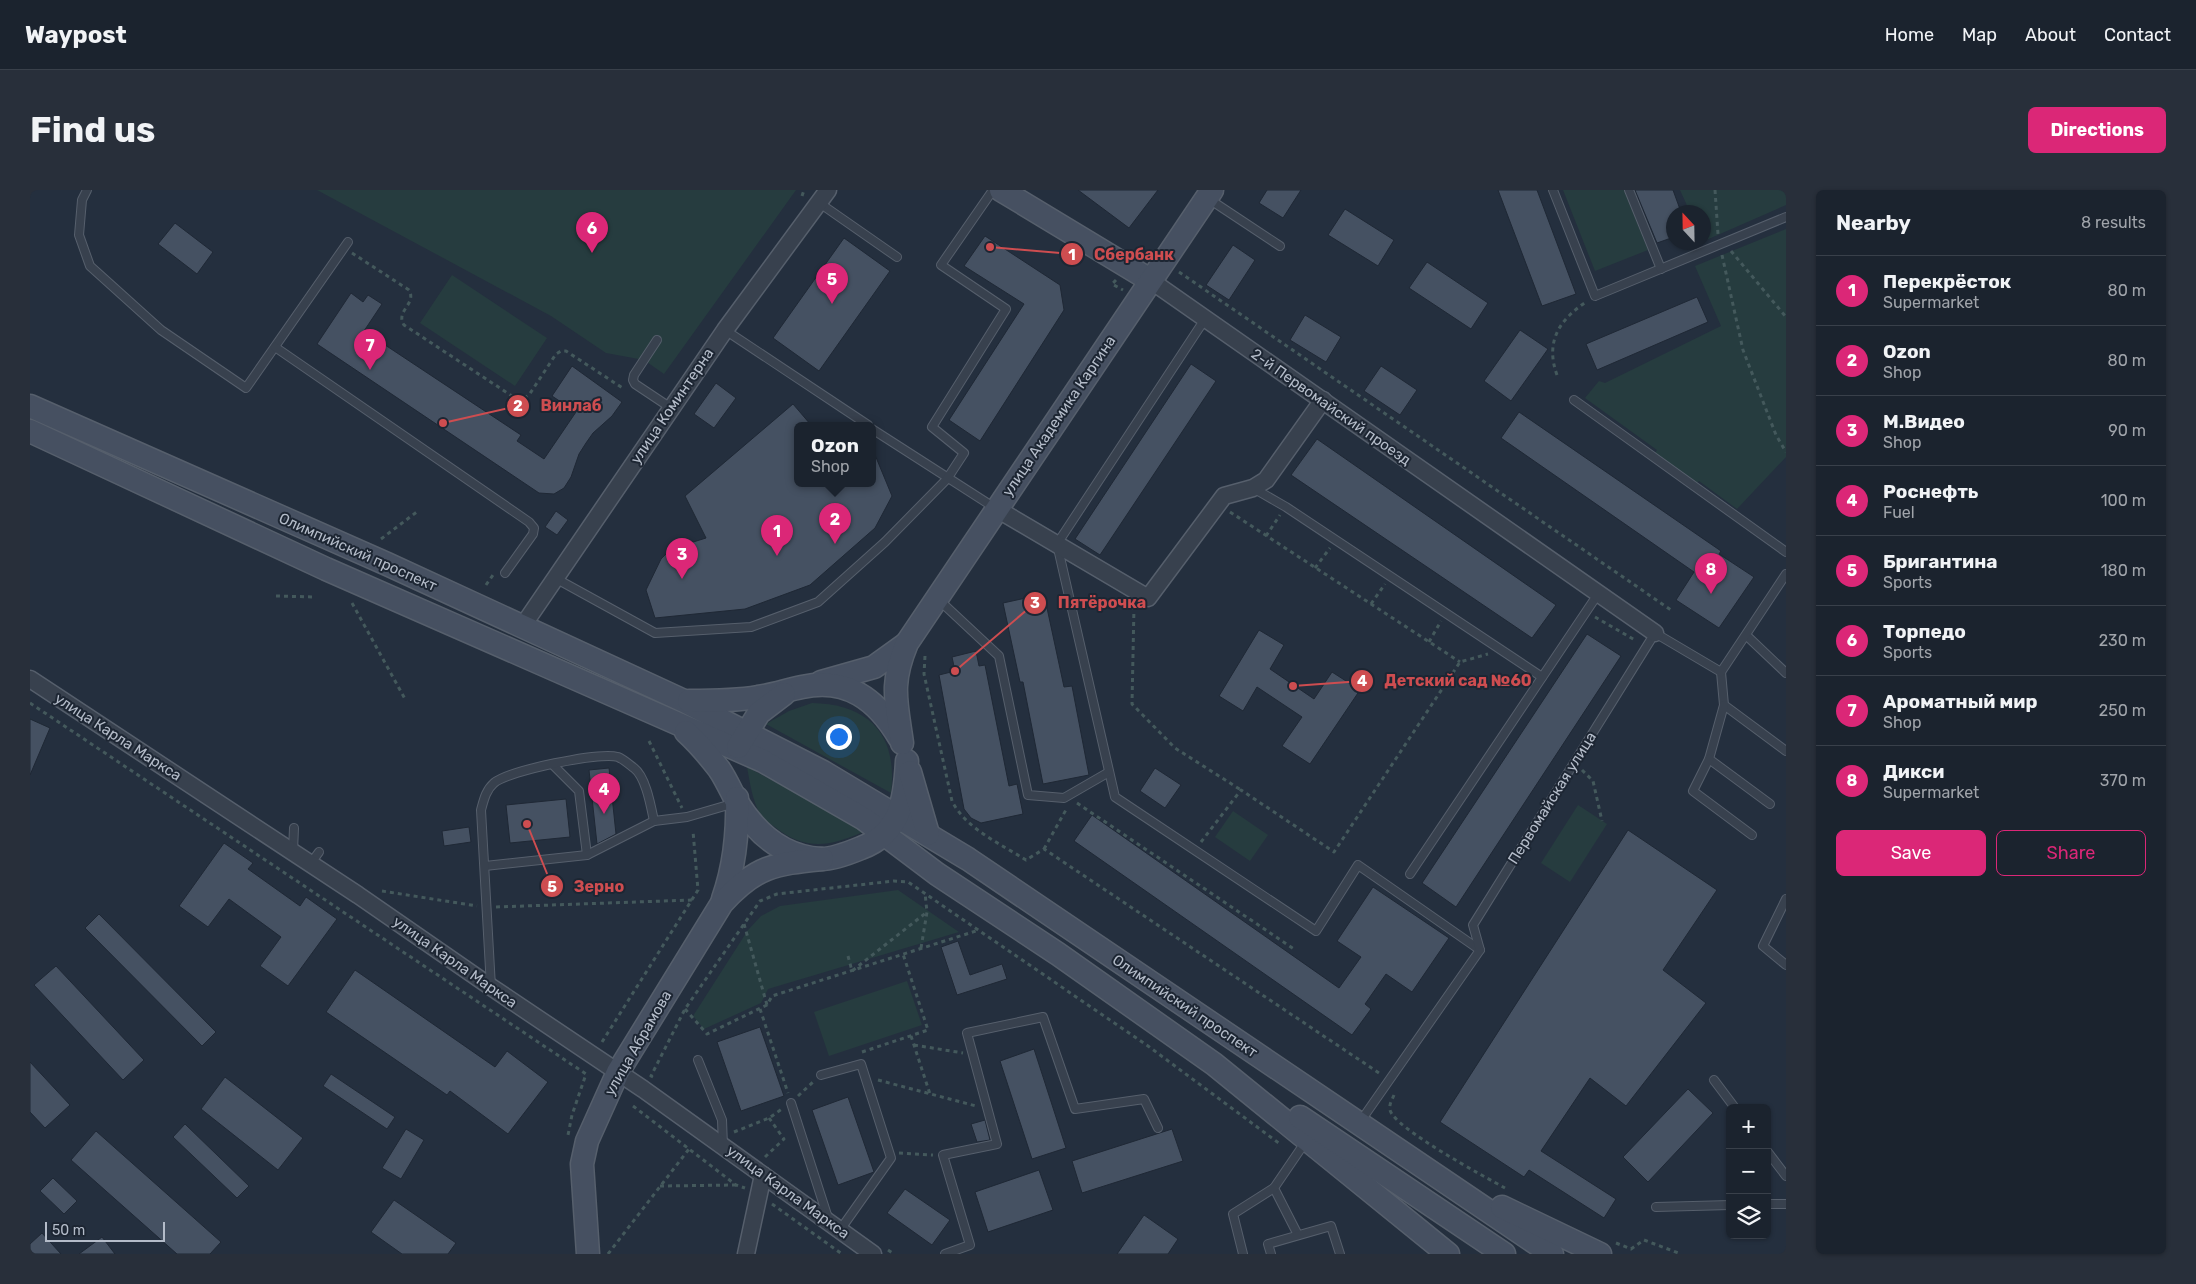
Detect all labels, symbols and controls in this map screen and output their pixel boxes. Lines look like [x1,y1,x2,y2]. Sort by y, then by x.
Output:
text: Waypost [25,21,127,49]
text: Home [1885,24,1934,46]
text: Map [1962,24,1997,46]
text: About [2025,24,2076,46]
text: Contact [2104,24,2171,46]
button: Directions [2028,107,2166,153]
text: Find us [30,109,155,151]
north arrow [1666,205,1711,250]
text: Nearby [1836,210,1911,235]
pin: 6 [576,212,608,253]
text: 8 results [2081,213,2146,232]
callout: Сбербанк [1059,239,1184,270]
text: Сбербанк [1094,245,1174,264]
text: 1 [1068,246,1076,264]
pin: 5 [816,263,848,304]
text: Перекрёсток [1883,270,2011,293]
text: 1 [1848,281,1856,300]
text: 80 m [2108,281,2146,300]
text: Supermarket [1883,293,1979,312]
pin: 7 [354,329,386,370]
street label: улица Академика Каргина [998,332,1120,500]
text: Ozon [1883,340,1931,363]
street label: улица Коминтерна [627,345,717,467]
street label: 2-й Первомайский проезд [1248,345,1414,469]
text: 2 [1847,351,1857,370]
text: 80 m [2108,351,2146,370]
text: Shop [1883,363,1921,382]
callout: Винлаб [506,390,612,421]
text: Винлаб [541,396,602,415]
text: 2 [513,397,523,415]
text: М.Видео [1883,410,1965,433]
text: 3 [1847,421,1857,440]
text: 90 m [2108,421,2146,440]
popup [794,422,876,487]
text: Shop [1883,433,1921,452]
text: Ozon [811,434,859,457]
text: Shop [811,457,850,476]
text: Роснефть [1883,480,1978,503]
text: 4 [1847,491,1857,510]
text: 100 m [2101,491,2146,510]
pin: 2 [819,503,851,544]
text: Fuel [1883,503,1915,522]
street label: Олимпийский проспект [276,509,440,595]
pin: 1 [761,515,793,556]
pin: 3 [666,538,698,579]
text: Бригантина [1883,550,1998,573]
pin: 8 [1695,553,1727,594]
text: 5 [1847,561,1857,580]
text: 180 m [2101,561,2146,580]
text: Sports [1883,573,1932,592]
callout: Пятёрочка [1023,587,1156,618]
text: Пятёрочка [1058,593,1146,612]
text: 3 [1030,594,1040,612]
text: Торпедо [1883,620,1966,643]
text: 6 [1847,631,1857,650]
text: 230 m [2099,631,2146,650]
text: Sports [1883,643,1932,662]
callout: Детский сад №60 [1350,665,1542,696]
text: Детский сад №60 [1384,671,1532,690]
text: 4 [1357,672,1367,690]
street label: улица Карла Маркса [51,689,185,785]
text: Ароматный мир [1883,690,2037,713]
text: 7 [1847,701,1857,720]
text: 250 m [2099,701,2146,720]
text: Shop [1883,713,1921,732]
your location [826,724,852,750]
street label: Первомайская улица [1504,729,1600,867]
text: Дикси [1883,760,1944,783]
text: 8 [1847,771,1857,790]
text: 370 m [2100,771,2146,790]
pin: 4 [588,773,620,814]
text: Supermarket [1883,783,1979,802]
button: Save [1836,830,1986,876]
button: Share [1996,830,2146,876]
callout: Зерно [539,871,635,902]
text: Зерно [574,877,624,896]
text: 5 [547,878,557,896]
street label: улица Карла Маркса [389,912,521,1012]
street label: Олимпийский проспект [1109,951,1261,1061]
street label: улица Абрамова [601,987,675,1099]
map controls [1726,1104,1771,1239]
button: + [1726,1104,1771,1149]
street label: улица Карла Маркса [723,1141,853,1243]
button: − [1726,1149,1771,1194]
button: layers [1726,1194,1771,1239]
scale bar [45,1219,165,1242]
text: 50 m [52,1222,85,1239]

